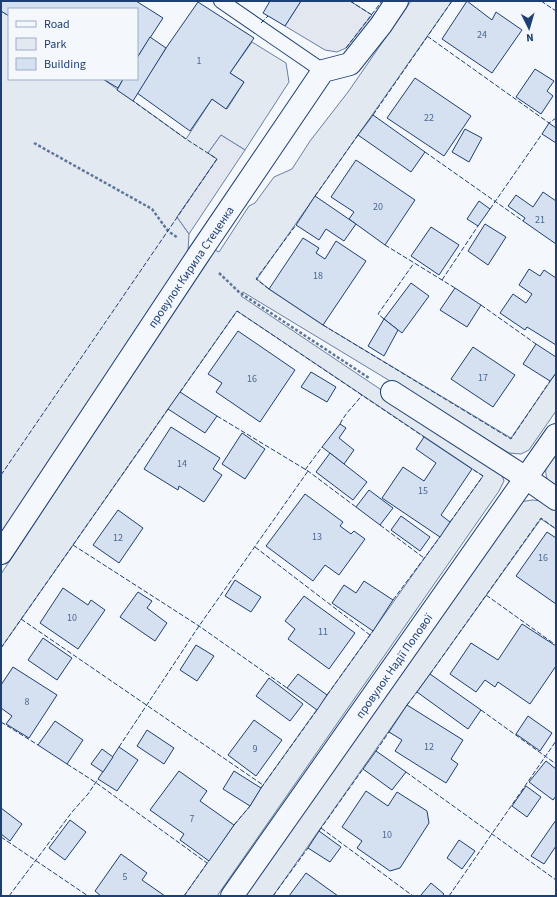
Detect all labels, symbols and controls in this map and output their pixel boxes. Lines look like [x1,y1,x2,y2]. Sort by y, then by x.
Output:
legend [8,8,138,80]
north arrow [509,8,549,48]
text: Road [44,16,70,33]
house number: 24 [477,28,487,42]
text: N [526,30,534,45]
text: Park [44,36,66,53]
house number: 1 [197,54,202,68]
text: Building [44,56,86,73]
house number: 22 [424,111,434,125]
house number: 20 [373,200,383,214]
street label: провулок Кирила Стеценка [144,203,239,332]
house number: 21 [535,213,545,227]
house number: 18 [313,269,323,283]
house number: 17 [478,371,488,385]
house number: 16 [247,372,257,386]
house number: 14 [177,457,187,471]
house number: 15 [418,484,428,498]
house number: 13 [312,530,322,544]
house number: 12 [113,531,123,545]
house number: 16 [538,551,548,565]
street label: провулок Надії Попової [352,610,438,722]
house number: 10 [67,611,77,625]
house number: 11 [318,625,328,639]
house number: 8 [25,695,30,709]
house number: 12 [424,740,434,754]
house number: 9 [253,742,258,756]
house number: 7 [190,812,195,826]
house number: 10 [382,828,392,842]
house number: 5 [123,870,128,884]

